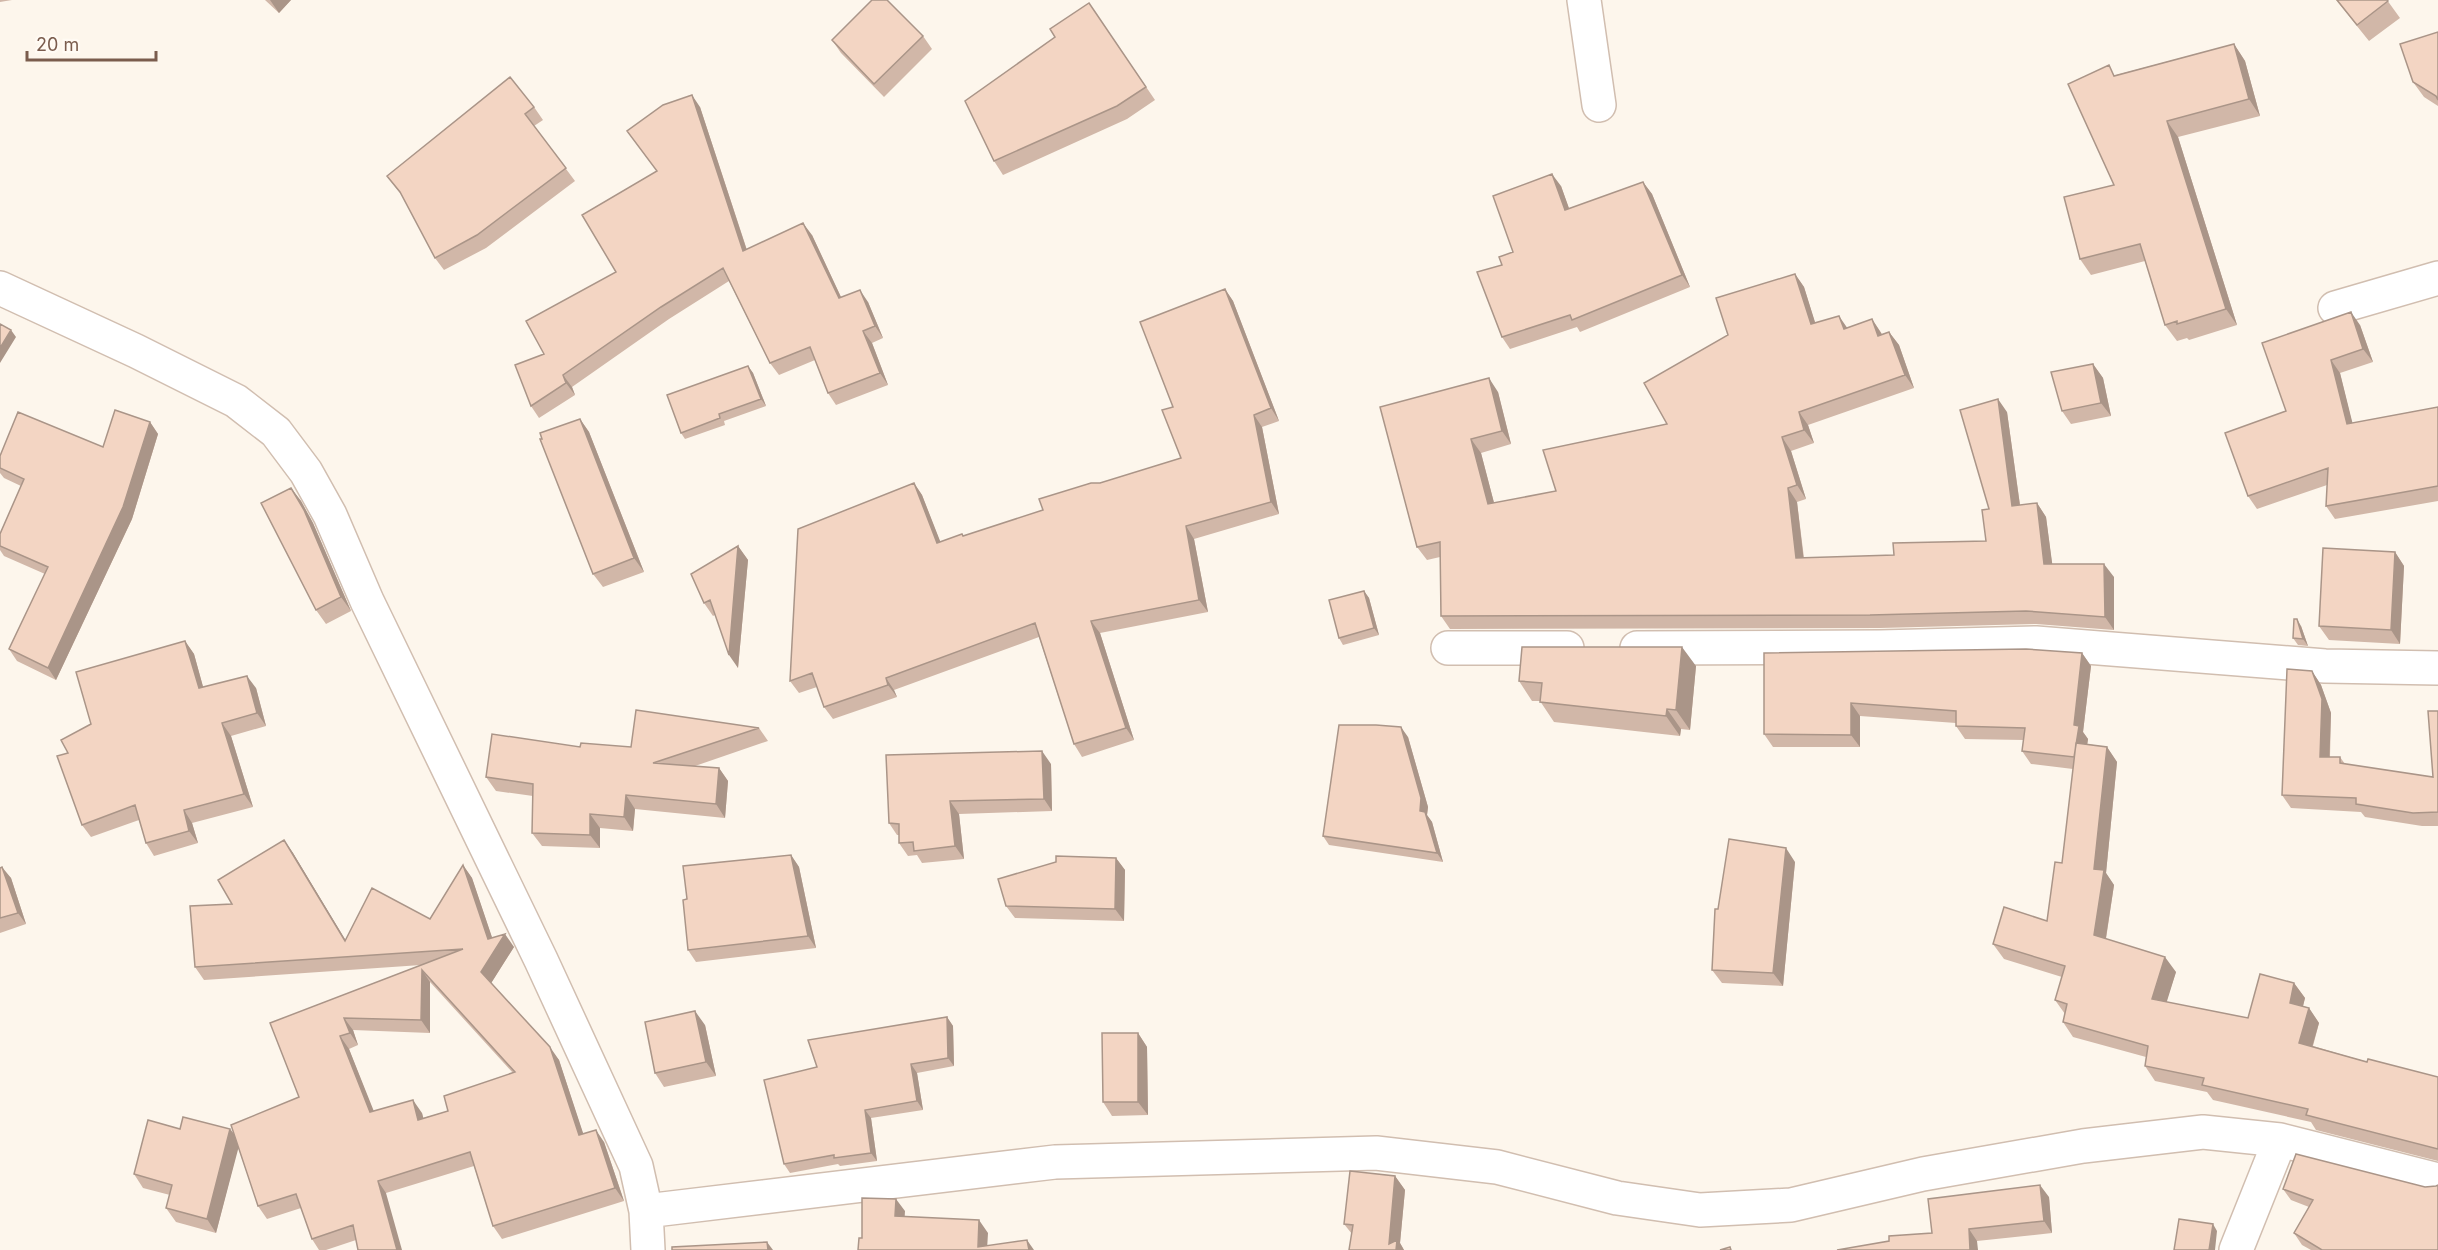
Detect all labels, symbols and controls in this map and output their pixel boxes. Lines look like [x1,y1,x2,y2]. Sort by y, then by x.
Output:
scale bar [27,24,156,62]
text: 20 m [36,34,79,55]

